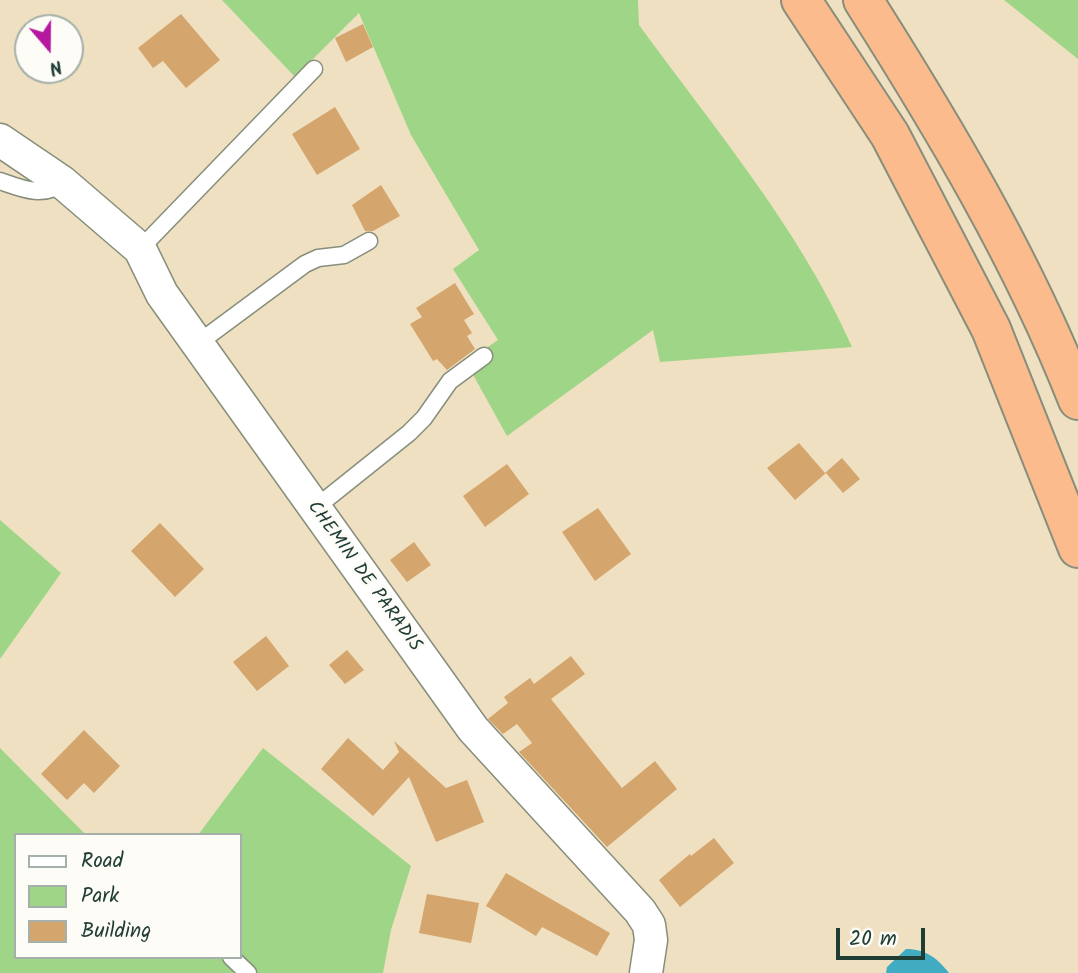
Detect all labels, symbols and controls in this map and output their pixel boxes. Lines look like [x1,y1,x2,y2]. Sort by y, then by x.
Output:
north arrow [14,14,84,84]
text: N [45,51,66,83]
street label: CHEMIN DE PARADIS [301,497,425,657]
legend [14,833,242,959]
text: Road [81,845,123,878]
text: Park [81,880,119,913]
scale bar [840,914,929,958]
text: Building [81,915,151,948]
text: 20 m [849,923,897,956]

